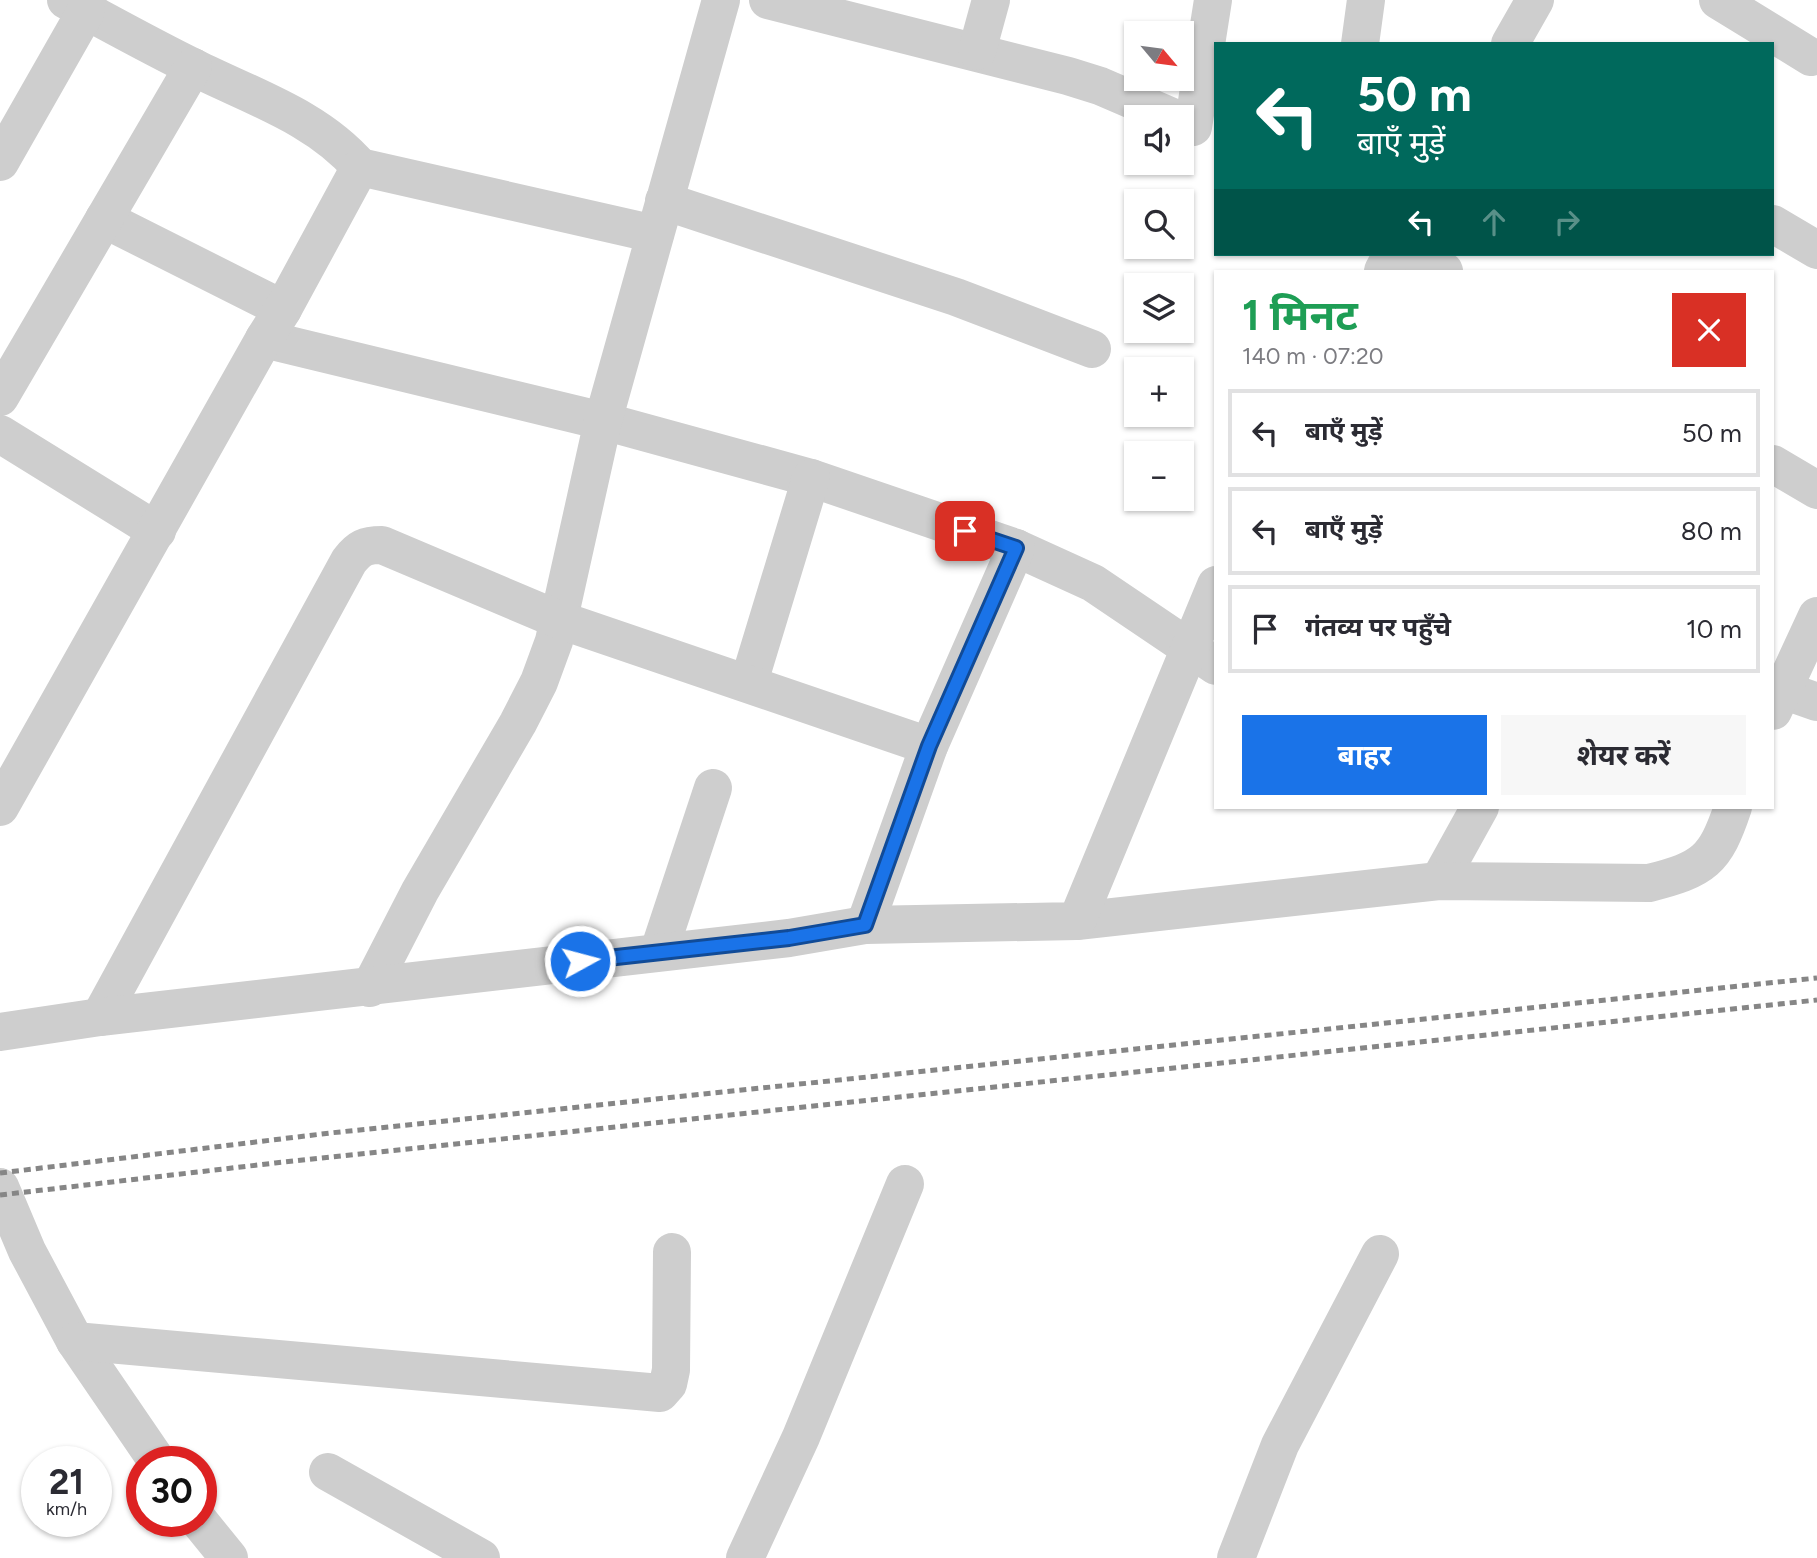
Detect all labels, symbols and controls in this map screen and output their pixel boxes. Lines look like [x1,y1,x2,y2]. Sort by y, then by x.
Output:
north arrow [1124,21,1194,91]
map controls [1124,21,1194,511]
text: 50 m [1357,64,1472,123]
icon: left [1242,70,1333,161]
button: sound [1124,105,1194,175]
text: बाएँ मुड़ें [1357,124,1445,162]
button: search [1124,189,1194,259]
icon: left [1402,203,1440,241]
icon: ahead [1475,203,1513,241]
icon: right [1548,203,1586,241]
button: layers [1124,273,1194,343]
text: 1 मिनट [1242,290,1358,341]
button: close [1672,293,1746,367]
text: 140 m · 07:20 [1242,342,1384,370]
button: + [1124,357,1194,427]
icon: left [1246,414,1284,452]
text: बाएँ मुड़ें [1305,415,1382,447]
text: 50 m [1682,417,1742,449]
button: − [1124,441,1194,511]
pin [935,501,995,561]
icon: arrive [946,512,984,550]
icon: left [1246,512,1284,550]
text: बाएँ मुड़ें [1305,513,1382,545]
text: 80 m [1681,515,1742,547]
icon: arrive [1246,610,1284,648]
text: गंतव्य पर पहुँचे [1305,611,1451,643]
text: 10 m [1686,613,1742,645]
button: बाहर [1242,715,1487,795]
button: शेयर करें [1501,715,1746,795]
position arrow [543,924,617,998]
speed limit sign: 30 [126,1446,217,1537]
text: 21 [49,1461,84,1503]
text: km/h [46,1498,87,1520]

